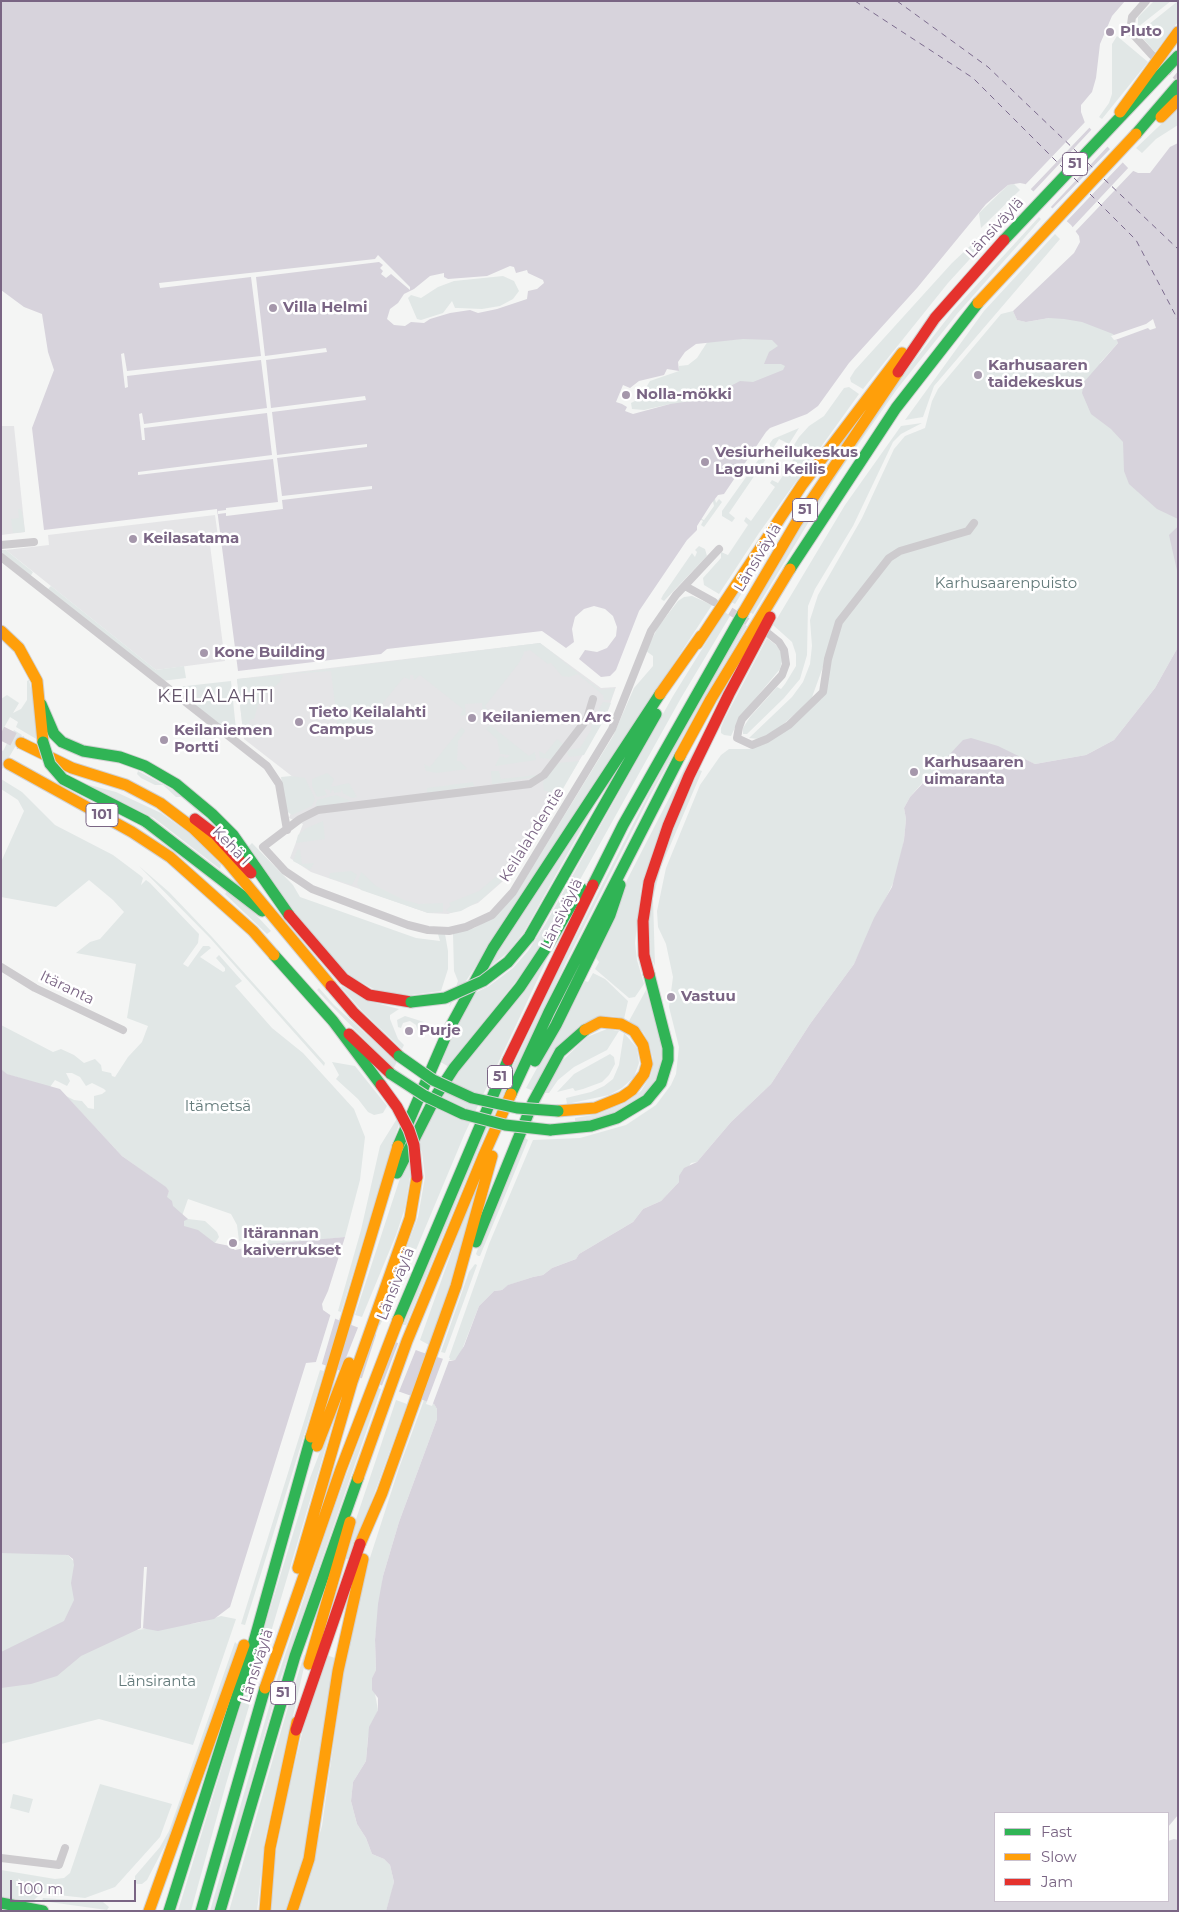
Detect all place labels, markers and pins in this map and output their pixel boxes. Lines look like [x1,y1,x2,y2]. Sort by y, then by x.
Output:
place label: Pluto [1120,23,1162,41]
marker: Pluto [1104,26,1116,38]
place label: Villa Helmi [283,299,368,317]
marker: Villa Helmi [267,302,279,314]
place label: Karhusaaren taidekeskus [988,357,1088,392]
marker: Karhusaaren taidekeskus [972,369,984,381]
place label: Nolla-mökki [636,386,732,404]
marker: Nolla-mökki [620,389,632,401]
place label: Vesiurheilukeskus Laguuni Keilis [715,444,858,479]
marker: Vesiurheilukeskus Laguuni Keilis [699,456,711,468]
place label: Keilasatama [143,530,239,548]
marker: Keilasatama [127,533,139,545]
place label: Kone Building [214,644,325,662]
marker: Kone Building [198,647,210,659]
place label: Tieto Keilalahti Campus [309,704,426,739]
place label: Keilaniemen Arc [482,709,611,727]
marker: Keilaniemen Arc [466,712,478,724]
marker: Tieto Keilalahti Campus [293,716,305,728]
place label: Keilaniemen Portti [174,722,272,757]
marker: Keilaniemen Portti [158,734,170,746]
place label: Karhusaaren uimaranta [924,754,1024,789]
marker: Karhusaaren uimaranta [908,766,920,778]
place label: Vastuu [681,988,736,1006]
marker: Vastuu [665,991,677,1003]
place label: Purje [419,1022,461,1040]
marker: Purje [403,1025,415,1037]
place label: Itärannan kaiverrukset [243,1225,341,1260]
marker: Itärannan kaiverrukset [227,1237,239,1249]

